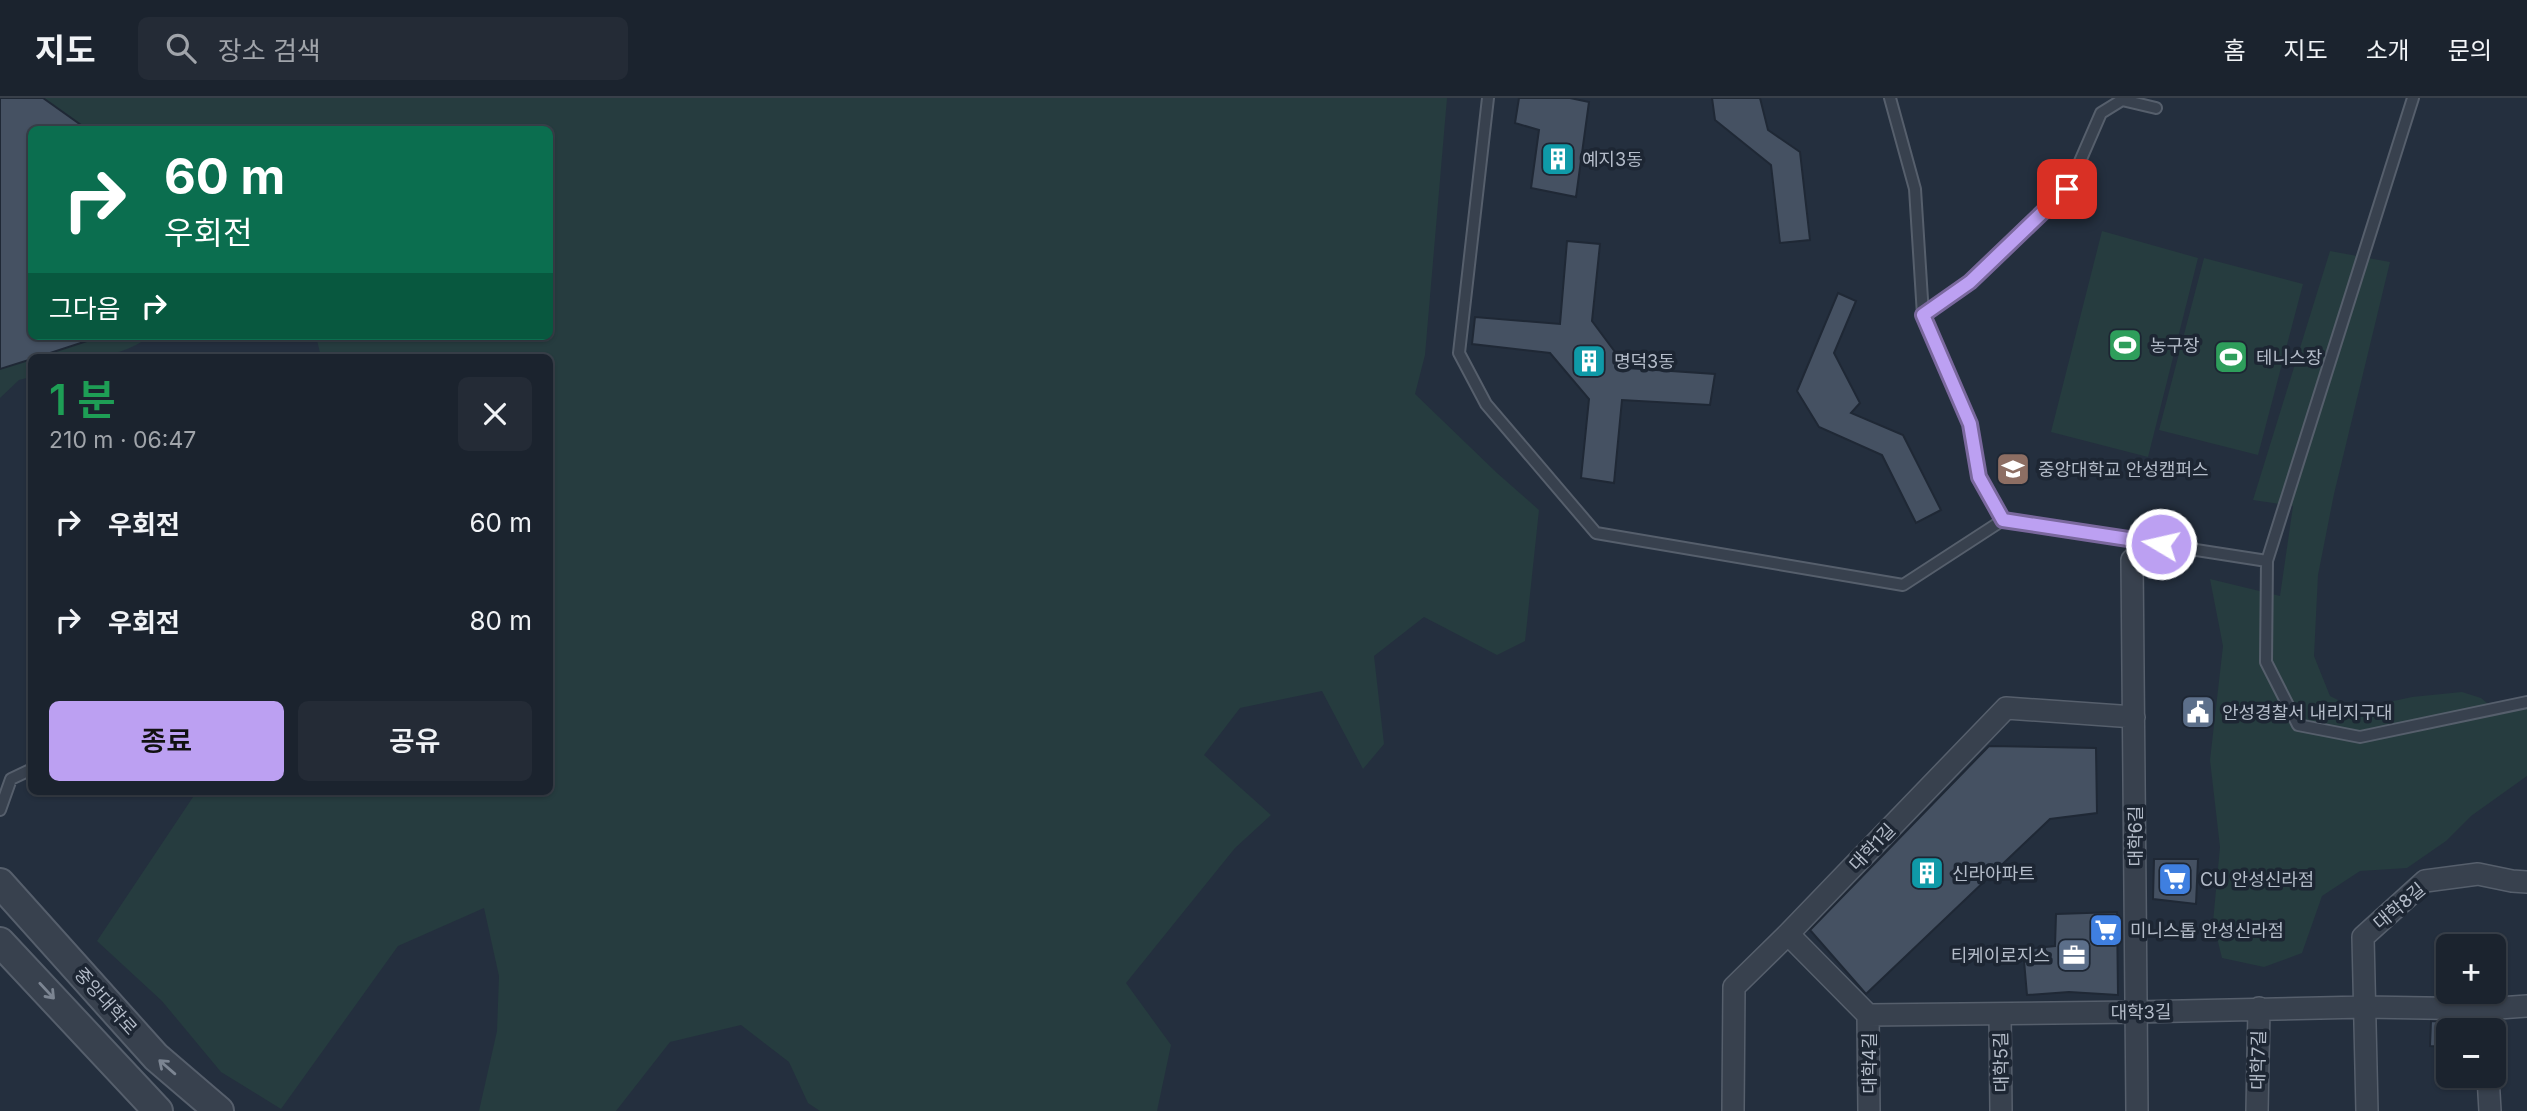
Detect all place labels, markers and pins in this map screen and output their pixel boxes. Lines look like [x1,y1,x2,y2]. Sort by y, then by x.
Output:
building icon: 예지3동 [1539,140,1577,178]
place label: 예지3동 [1582,149,1643,170]
pin [2037,159,2097,219]
sports icon: 농구장 [2106,326,2144,364]
place label: 농구장 [2150,335,2200,356]
sports icon: 테니스장 [2212,338,2250,376]
building icon: 명덕3동 [1570,342,1608,380]
place label: 테니스장 [2256,347,2322,368]
place label: 명덕3동 [1614,351,1675,372]
school or university icon: 중앙대학교 안성캠퍼스 [1994,450,2032,488]
place label: 중앙대학교 안성캠퍼스 [2038,459,2209,480]
public building icon: 안성경찰서 내리지구대 [2179,693,2217,731]
place label: 안성경찰서 내리지구대 [2222,702,2393,723]
building icon: 신라아파트 [1908,854,1946,892]
supermarket icon: CU 안성신라점 [2156,860,2194,898]
place label: 신라아파트 [1952,863,2035,884]
place label: CU 안성신라점 [2200,869,2314,890]
supermarket icon: 미니스톱 안성신라점 [2087,911,2125,949]
place label: 미니스톱 안성신라점 [2130,920,2284,941]
office icon: 티케이로지스 [2055,936,2093,974]
place label: 티케이로지스 [1951,945,2050,966]

